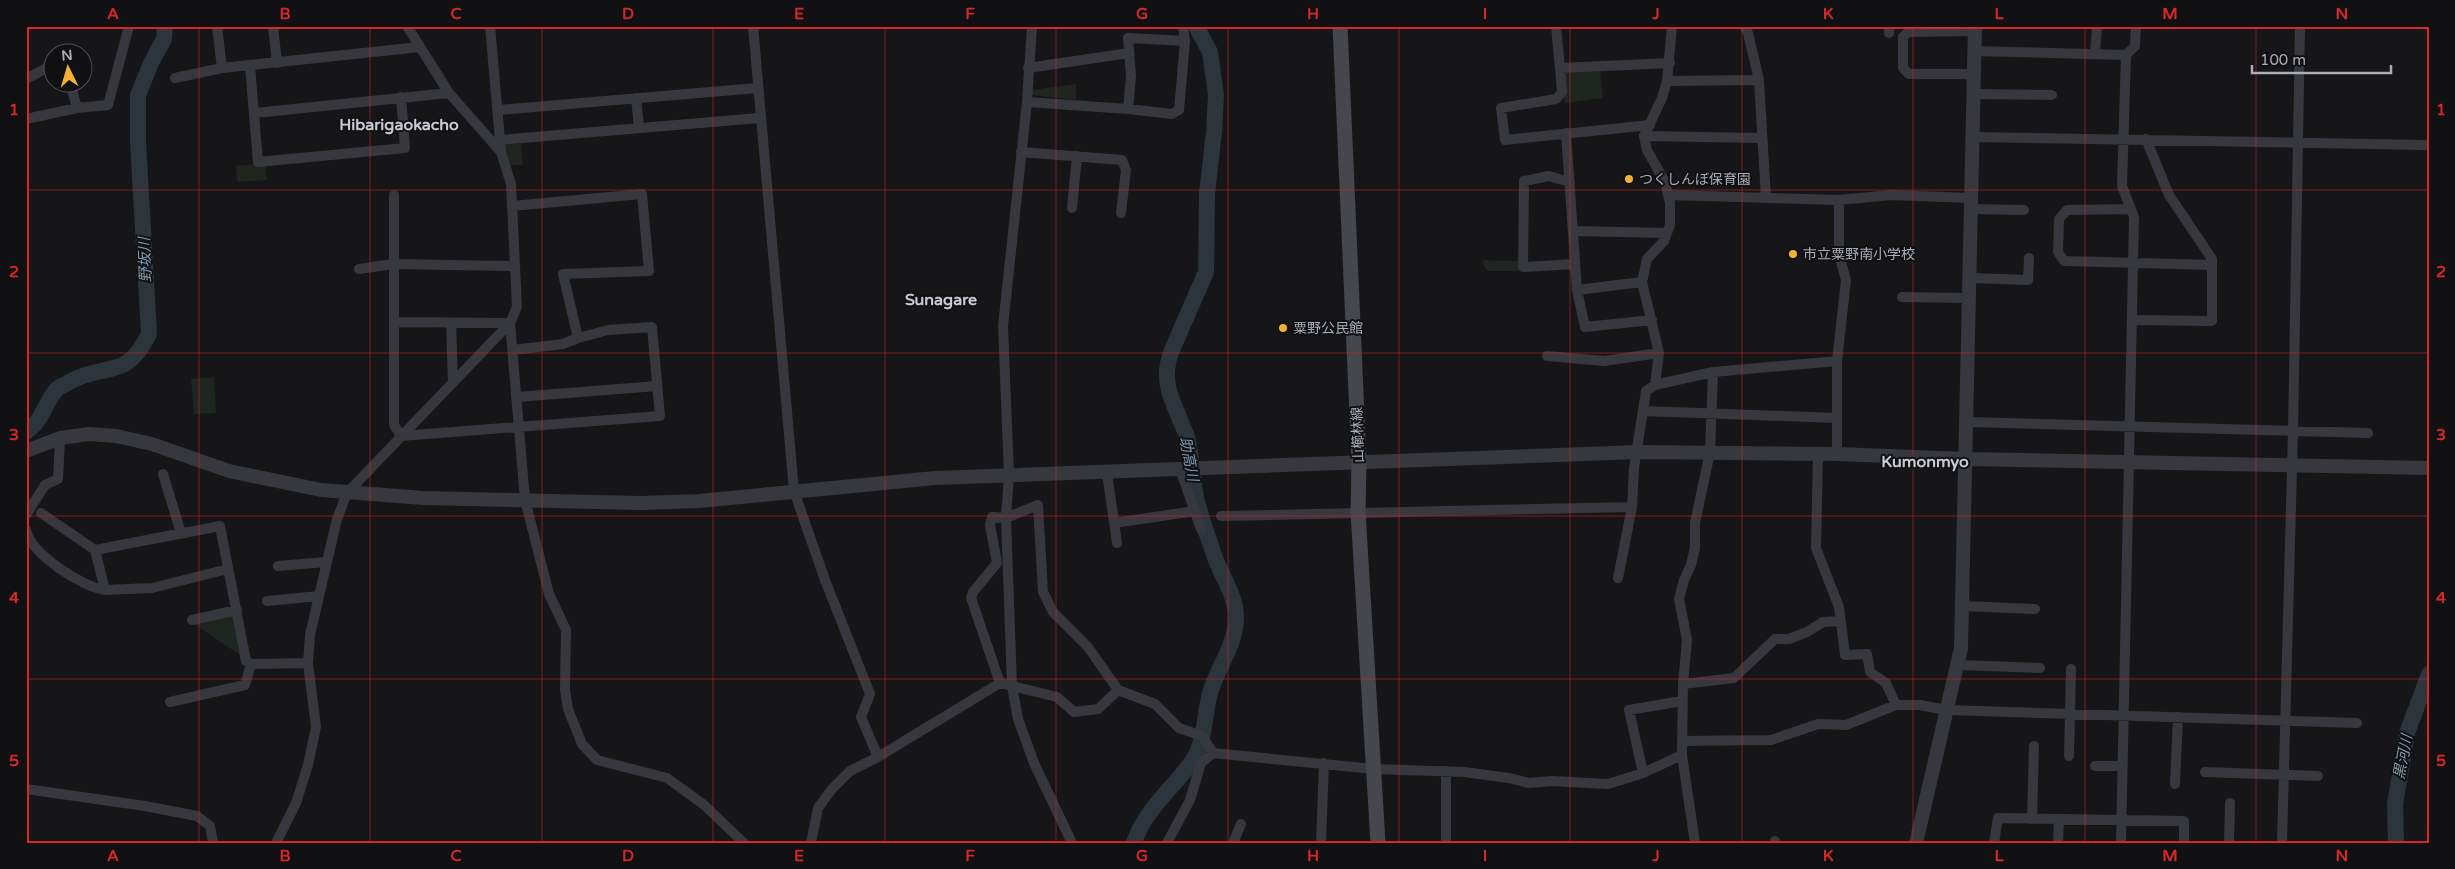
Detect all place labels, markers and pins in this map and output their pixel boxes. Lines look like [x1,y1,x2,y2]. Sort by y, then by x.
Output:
place label: つくしんぼ保育園 [1639,171,1751,188]
marker: つくしんぼ保育園 [1623,173,1635,185]
place label: 市立粟野南小学校 [1803,246,1915,263]
marker: 市立粟野南小学校 [1787,248,1799,260]
place label: 粟野公民館 [1293,320,1363,337]
marker: 粟野公民館 [1277,322,1289,334]

